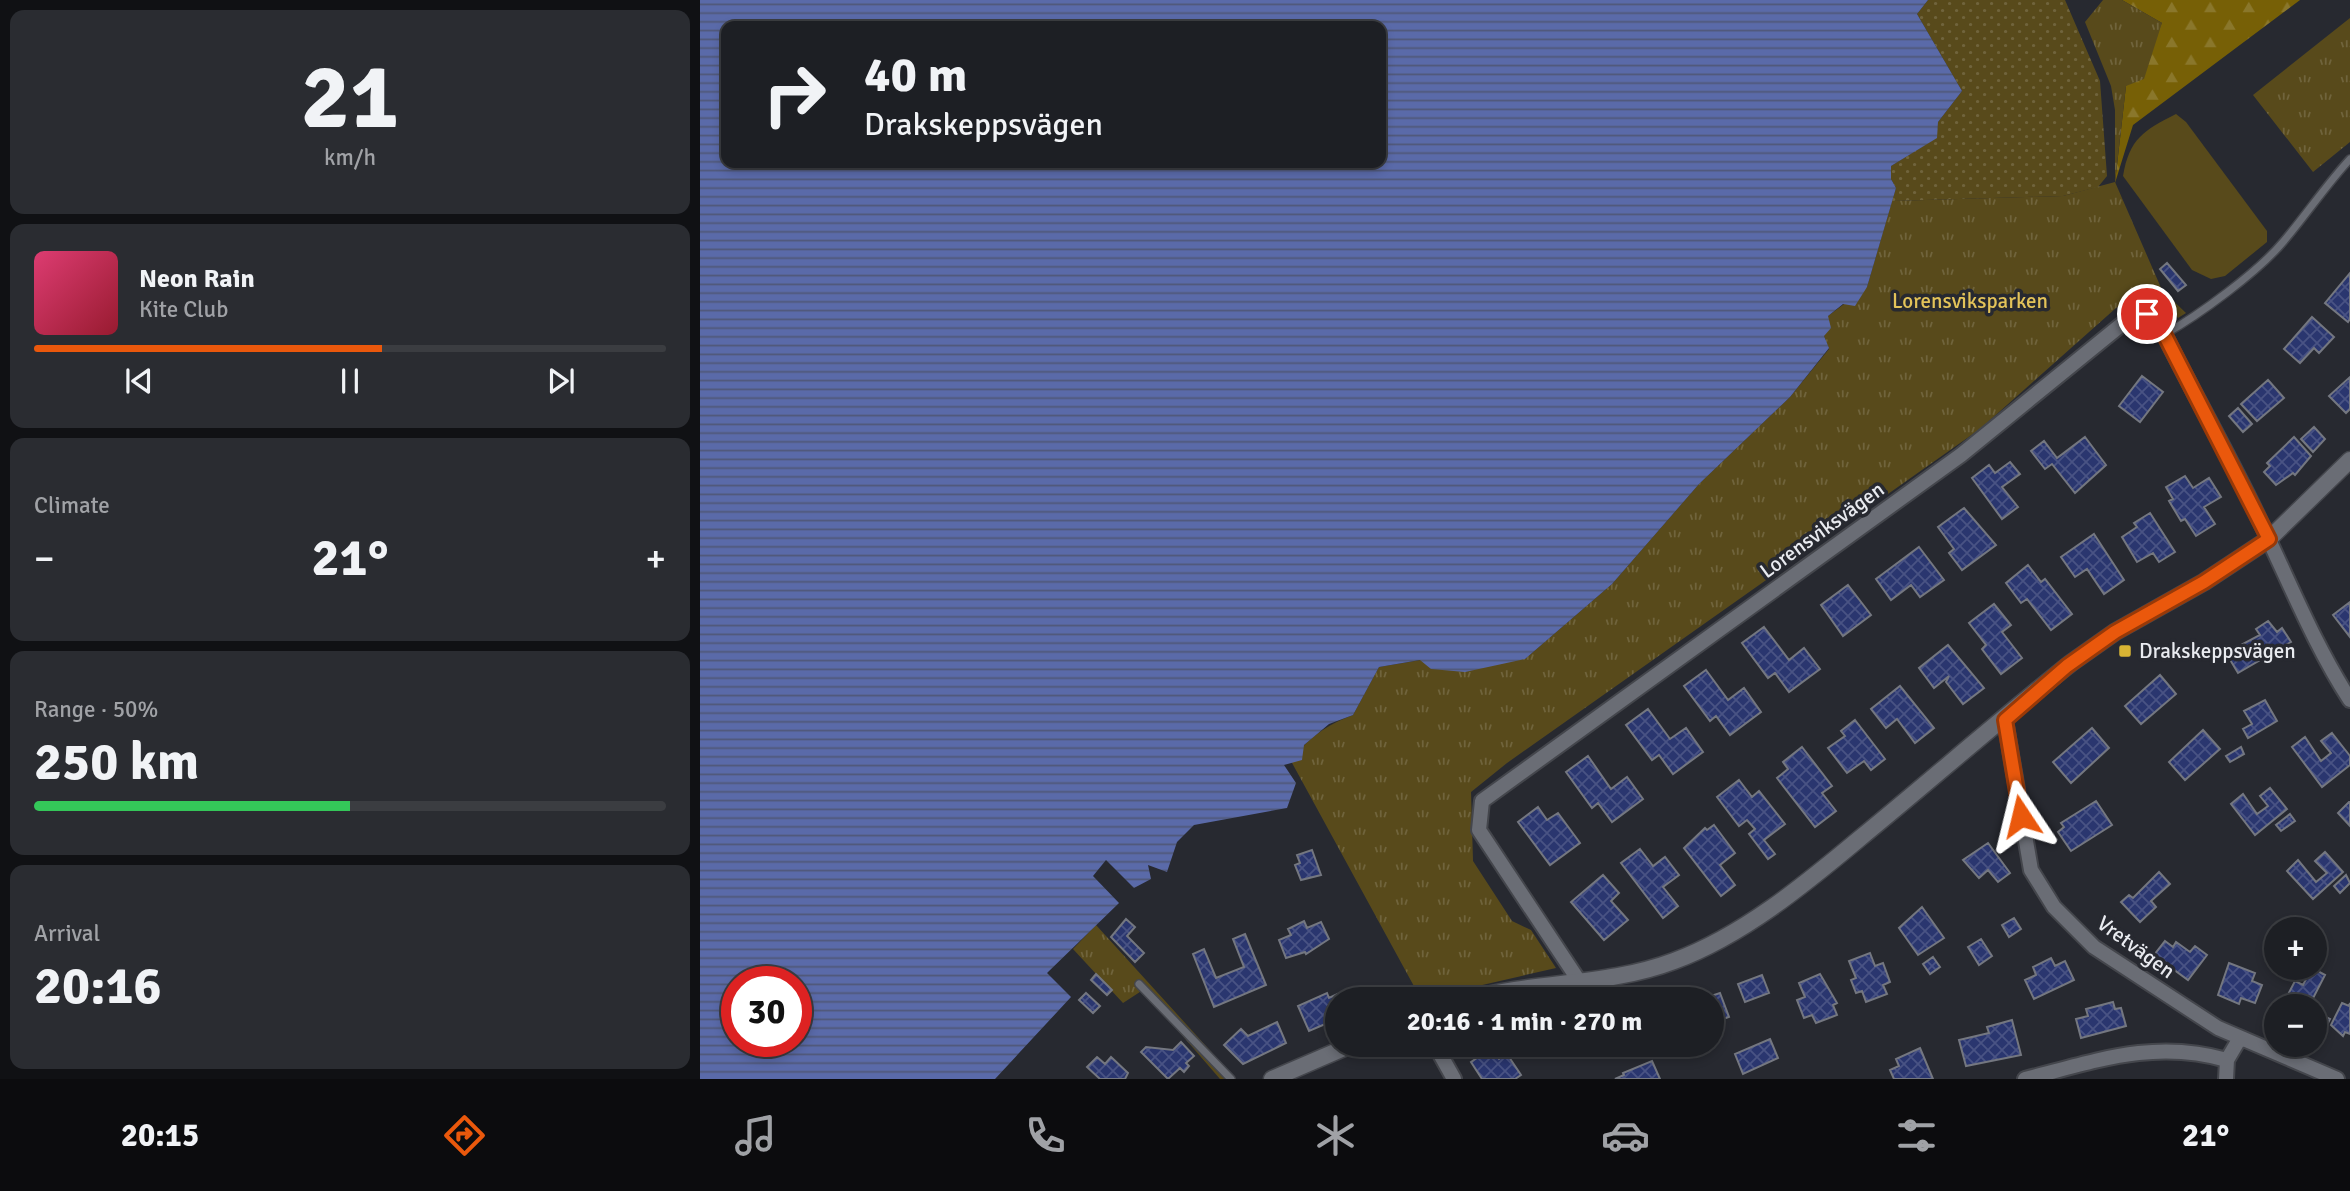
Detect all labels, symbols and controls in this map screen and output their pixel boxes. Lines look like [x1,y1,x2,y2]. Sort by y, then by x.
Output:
text: 21 [301,41,399,154]
text: 40 m [864,45,967,105]
icon: right [749,49,840,140]
text: Drakskeppsvägen [864,105,1103,144]
text: km/h [324,143,376,172]
text: Neon Rain [139,263,255,295]
pin [2117,284,2177,344]
park label: Lorensviksparken [1892,288,2048,314]
text: Kite Club [139,295,228,324]
icon: arrive [2128,295,2166,333]
icon: previous [120,362,158,400]
icon: pause [331,362,369,400]
icon: next [542,362,580,400]
street label: Lorensviksvägen [1755,476,1889,584]
text: Climate [34,491,110,520]
text: 21° [312,526,388,590]
text: − [34,535,55,582]
text: + [645,535,666,582]
place label: Drakskeppsvägen [2139,638,2296,664]
marker: Drakskeppsvägen [2117,643,2133,659]
text: Range · 50% [34,695,158,724]
text: 250 km [34,730,199,794]
position arrow [1984,779,2058,853]
street label: Vretvägen [2092,910,2180,984]
map controls [2264,917,2327,1057]
button: + [2264,917,2327,980]
text: Arrival [34,919,100,948]
text: 20:16 [34,954,162,1018]
speed limit sign: 30 [721,966,812,1057]
button: − [2264,994,2327,1057]
text: 20:16 · 1 min · 270 m [1407,1006,1642,1038]
icon: directions [440,1111,489,1160]
icon: music [731,1111,780,1160]
icon: phone [1021,1111,1070,1160]
icon: climate [1311,1111,1360,1160]
icon: car [1601,1111,1650,1160]
icon: filters [1892,1111,1941,1160]
text: 20:15 [121,1116,199,1155]
text: 21° [2182,1116,2229,1155]

